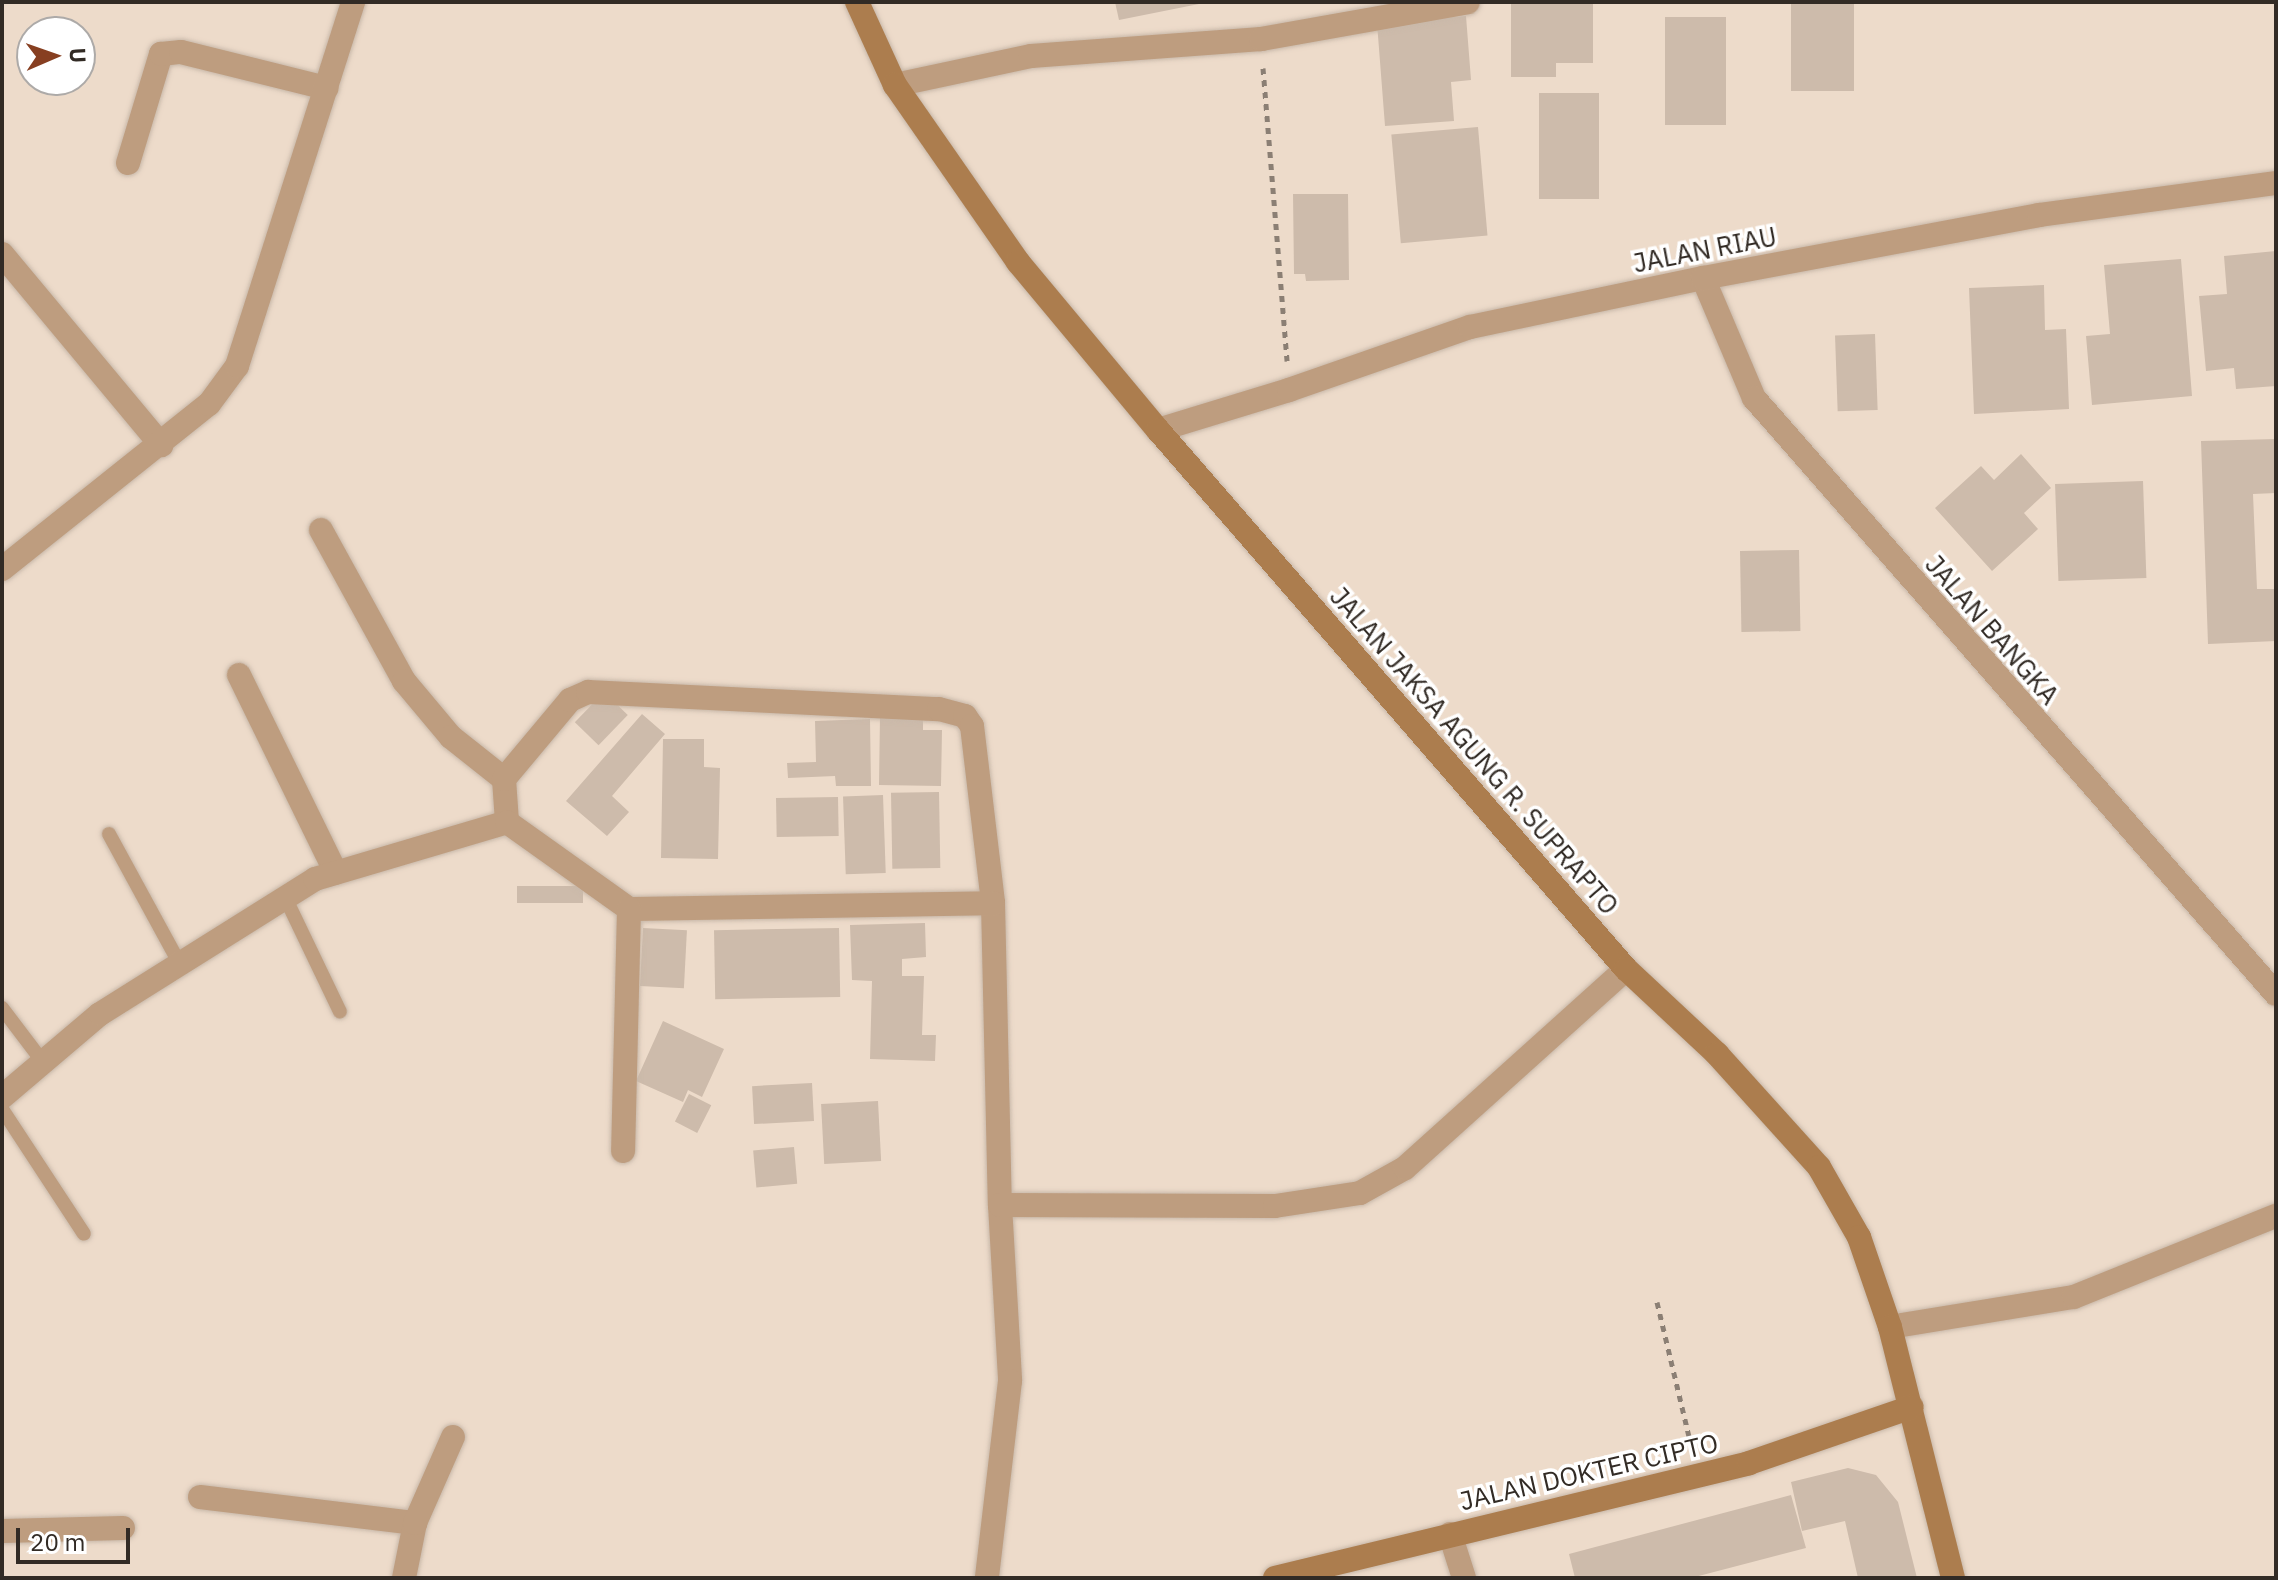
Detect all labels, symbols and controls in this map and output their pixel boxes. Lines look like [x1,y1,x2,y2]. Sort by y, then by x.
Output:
north arrow [16,16,96,96]
text: U [64,47,93,63]
street label: JALAN RIAU [1631,221,1779,279]
street label: JALAN BANGKA [1919,549,2065,711]
street label: JALAN JAKSA AGUNG R. SUPRAPTO [1323,581,1625,921]
street label: JALAN DOKTER CIPTO [1457,1427,1721,1517]
scale bar [20,1512,134,1562]
text: 20 m [30,1526,85,1558]

